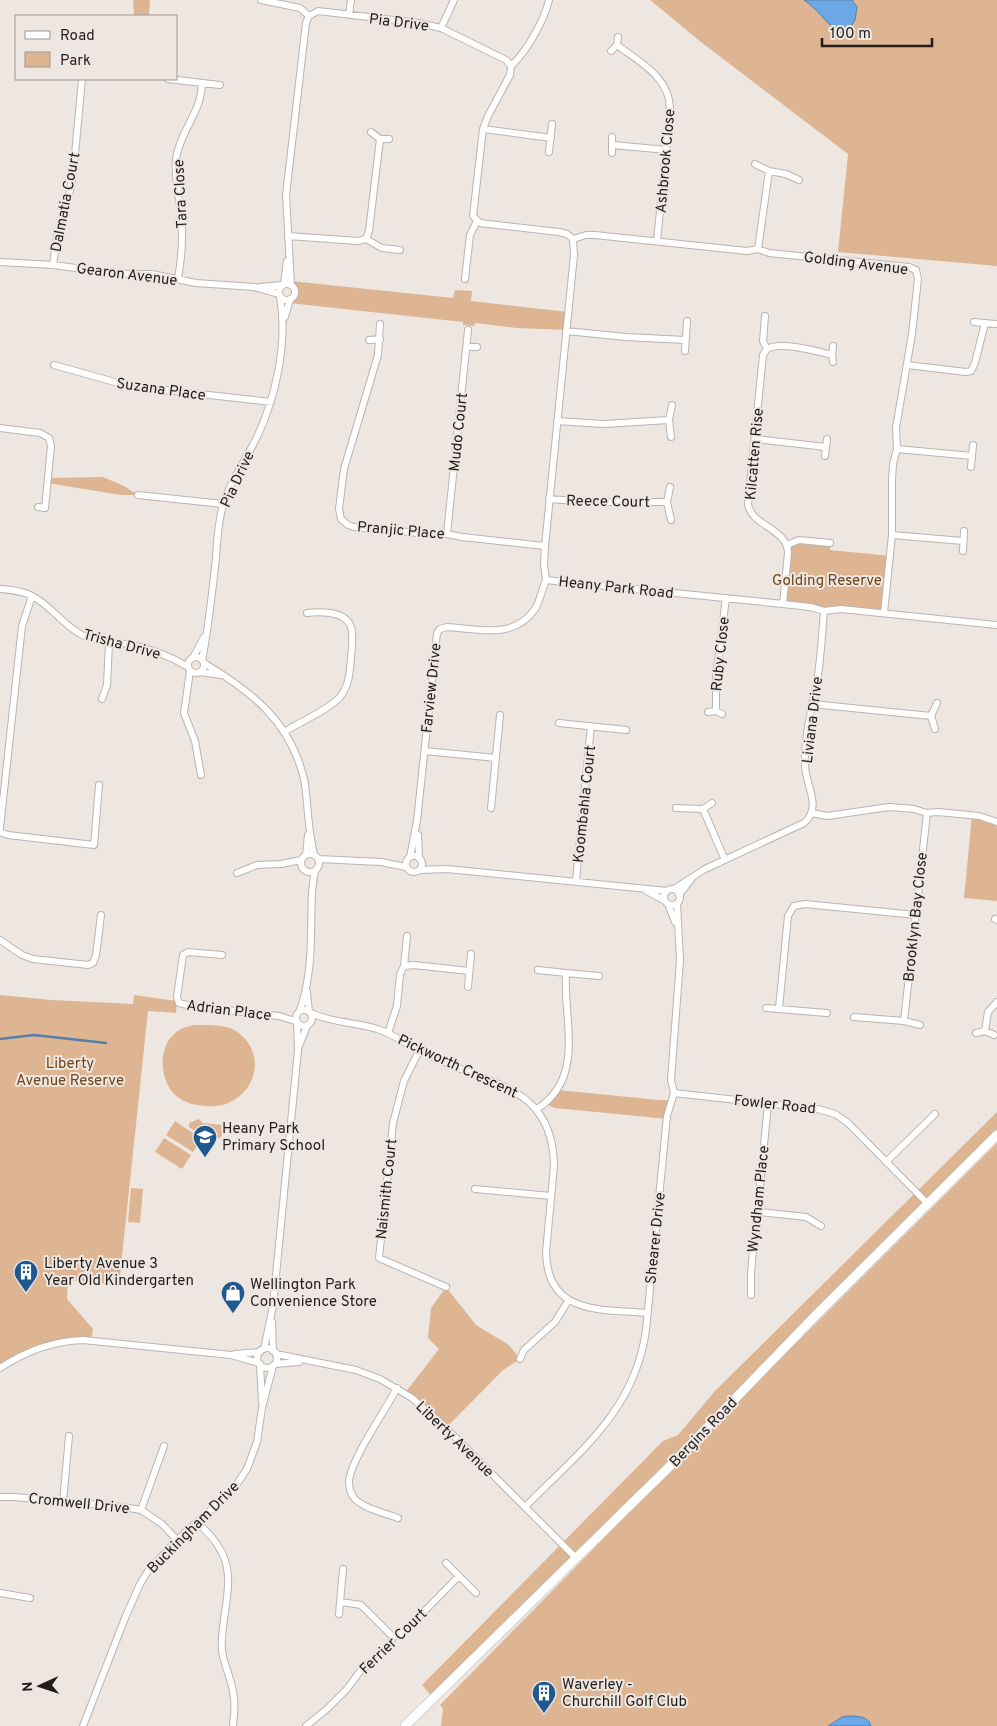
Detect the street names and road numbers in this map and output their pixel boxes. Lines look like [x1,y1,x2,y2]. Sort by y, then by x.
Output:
street label: Pia Drive [368,10,430,37]
street label: Ashbrook Close [652,108,681,214]
street label: Dalmatia Court [47,151,85,254]
street label: Tara Close [170,159,193,229]
street label: Golding Avenue [803,249,909,280]
street label: Gearon Avenue [75,260,178,291]
street label: Suzana Place [115,375,207,406]
street label: Mudo Court [446,392,473,473]
street label: Kilcatten Rise [742,407,769,501]
street label: Pia Drive [217,448,260,511]
street label: Reece Court [566,492,650,513]
street label: Pranjic Place [356,518,445,545]
street label: Heany Park Road [557,573,674,604]
street label: Ruby Close [708,616,735,692]
street label: Trisha Drive [81,626,162,665]
street label: Farview Drive [418,642,447,734]
street label: Liviana Drive [799,676,828,765]
street label: Koombahla Court [570,745,601,864]
street label: Brooklyn Bay Close [900,851,933,983]
street label: Adrian Place [185,997,272,1026]
street label: Pickworth Crescent [394,1031,521,1104]
street label: Fowler Road [733,1092,817,1119]
street label: Naismith Court [373,1138,402,1240]
street label: Wyndham Place [744,1145,775,1254]
street label: Shearer Drive [642,1191,671,1285]
street label: Bergins Road [666,1394,742,1472]
street label: Liberty Avenue [411,1398,497,1482]
street label: Buckingham Drive [144,1478,244,1578]
street label: Cromwell Drive [27,1490,130,1519]
street label: Ferrier Court [356,1605,432,1679]

